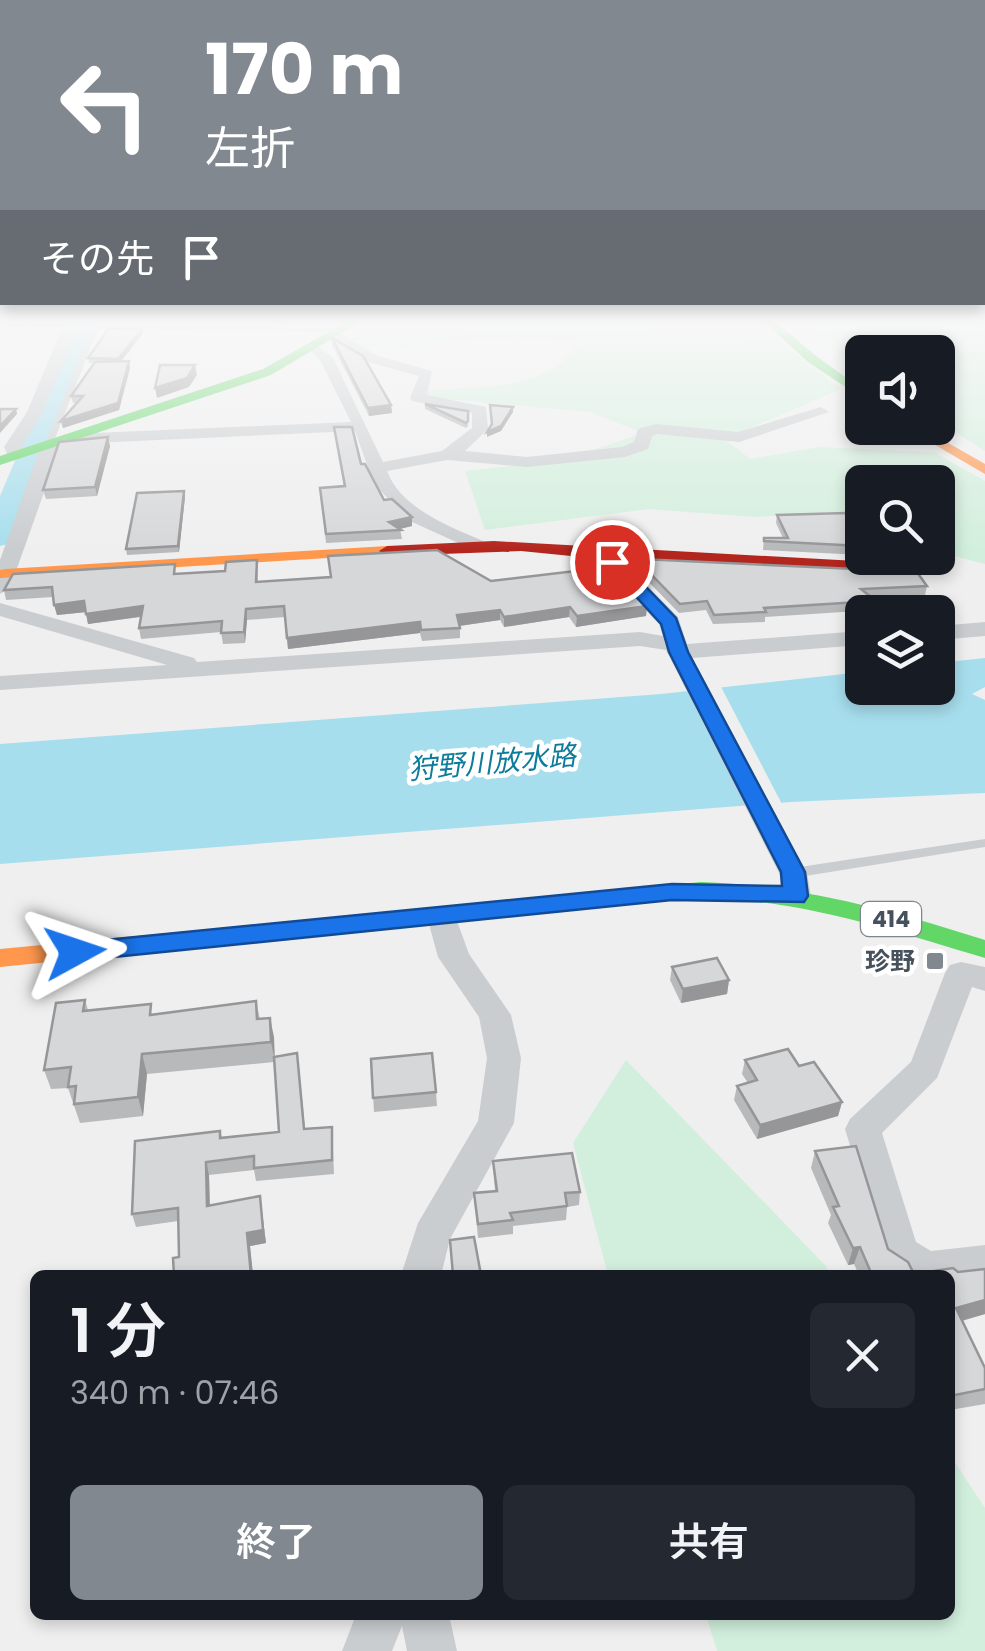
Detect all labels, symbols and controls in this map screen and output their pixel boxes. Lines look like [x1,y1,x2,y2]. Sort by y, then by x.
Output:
text: 170 m [205,20,403,119]
icon: left [40,40,170,170]
text: 左折 [205,117,295,180]
icon: arrive [174,230,229,285]
text: その先 [40,232,154,285]
map controls [845,335,955,705]
button: sound [845,335,955,445]
button: search [845,465,955,575]
pin [570,520,655,605]
icon: arrive [585,535,640,590]
button: layers [845,595,955,705]
water label: 狩野川放水路 [407,736,579,789]
position arrow [23,900,127,1004]
road number: 414 [861,902,921,936]
place label: 珍野 [865,944,915,979]
marker: 珍野 [924,950,946,972]
text: 1 分 [70,1289,166,1373]
button: close [810,1303,915,1408]
text: 340 m · 07:46 [70,1370,279,1415]
button: 終了 [70,1485,483,1600]
button: 共有 [503,1485,915,1600]

